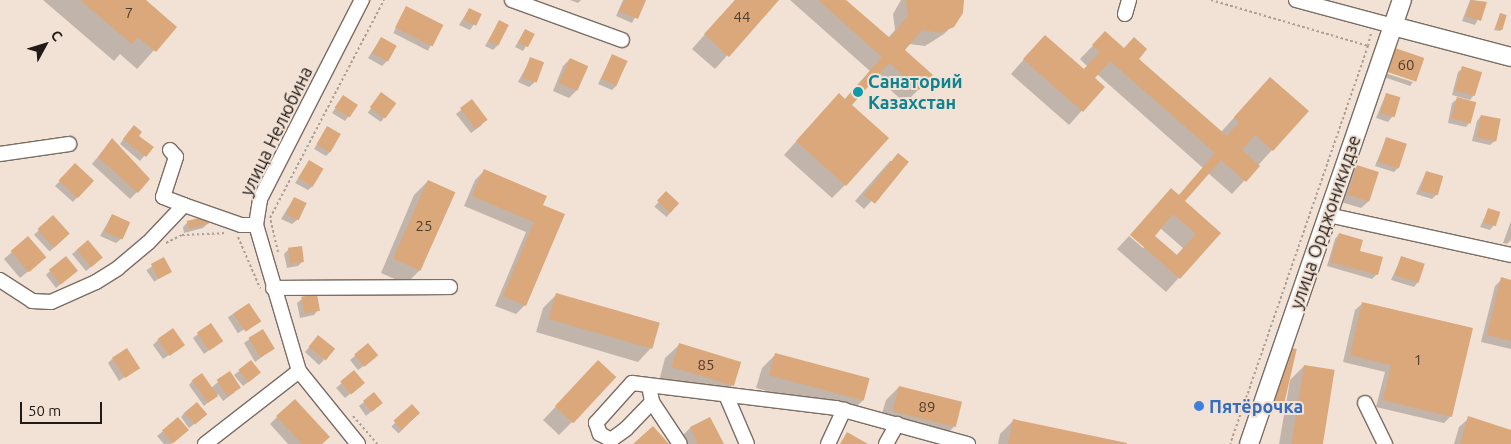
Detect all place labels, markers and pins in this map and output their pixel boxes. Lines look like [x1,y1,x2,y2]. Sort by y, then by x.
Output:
place label: Санаторий Казахстан [868,71,963,114]
marker: Санаторий Казахстан [852,86,864,98]
place label: Пятёрочка [1209,395,1303,417]
marker: Пятёрочка [1193,400,1205,412]

